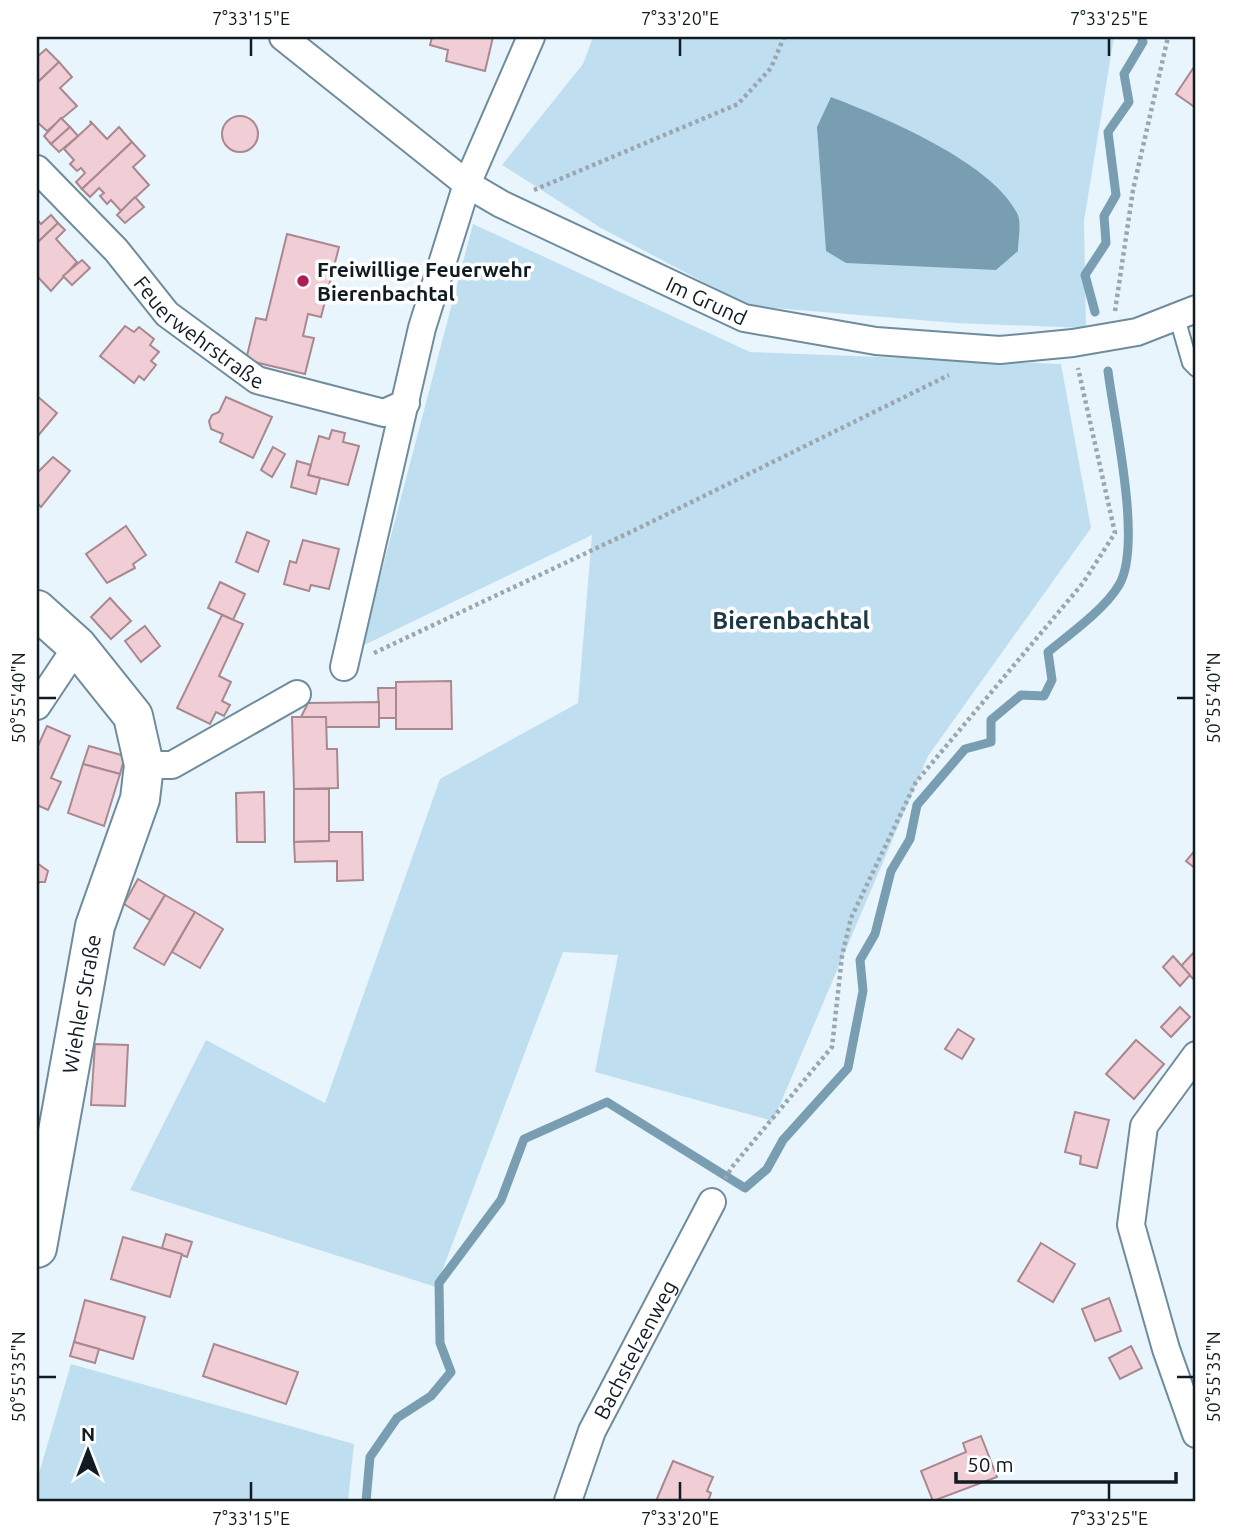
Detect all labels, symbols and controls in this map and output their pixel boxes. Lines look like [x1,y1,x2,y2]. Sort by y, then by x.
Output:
text: 7°33'15"E [212,8,290,28]
text: 7°33'20"E [641,8,719,28]
text: 7°33'25"E [1070,8,1148,28]
place label: Freiwillige Feuerwehr Bierenbachtal [317,257,532,305]
street label: Feuerwehrstraße [129,271,266,393]
street label: Im Grund [662,271,751,330]
marker: Freiwillige Feuerwehr Bierenbachtal [295,273,311,289]
district label: Bierenbachtal [712,607,870,634]
text: 50°55'40"N [8,652,28,744]
text: 50°55'40"N [1203,652,1223,744]
street label: Wiehler Straße [57,933,105,1075]
street label: Bachstelzenweg [588,1276,681,1423]
text: 50°55'35"N [8,1331,28,1423]
text: 50°55'35"N [1203,1331,1223,1423]
north arrow [52,1416,122,1486]
text: N [81,1423,95,1445]
scale bar [956,1440,1177,1484]
text: 50 m [967,1452,1014,1476]
text: 7°33'15"E [212,1508,290,1528]
text: 7°33'20"E [641,1508,719,1528]
text: 7°33'25"E [1070,1508,1148,1528]

